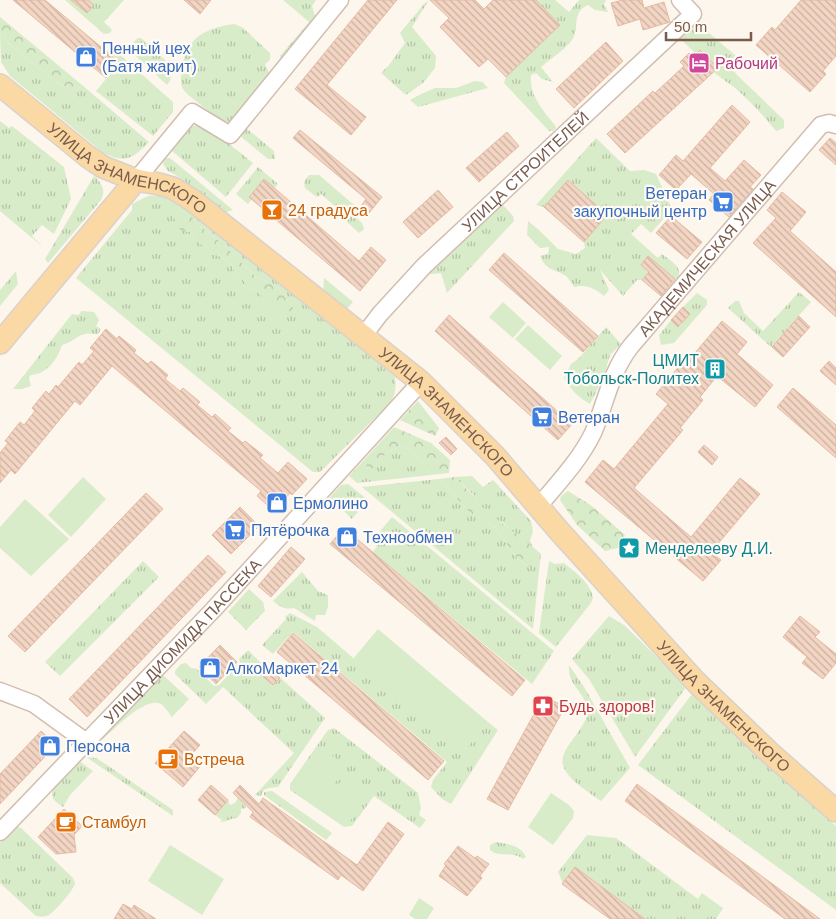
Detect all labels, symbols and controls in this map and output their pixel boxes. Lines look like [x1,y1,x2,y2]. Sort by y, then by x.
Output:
scale bar [666,10,751,42]
text: 50 m [674,18,707,35]
place label: Пенный цех (Батя жарит) [102,40,197,75]
shop icon: Пенный цех (Батя жарит) [74,45,98,69]
hotel icon: Рабочий [687,51,711,75]
place label: Рабочий [715,55,778,72]
street label: УЛИЦА СТРОИТЕЛЕЙ [459,108,592,235]
street label: УЛИЦА ЗНАМЕНСКОГО [44,119,210,217]
street label: АКАДЕМИЧЕСКАЯ УЛИЦА [635,176,779,340]
place label: Ветеран закупочный центр [573,185,707,220]
supermarket icon: Ветеран закупочный центр [711,190,735,214]
bar icon: 24 градуса [260,198,284,222]
place label: 24 градуса [288,202,368,219]
street label: УЛИЦА ЗНАМЕНСКОГО [376,344,517,480]
place label: ЦМИТ Тобольск-Политех [564,352,699,387]
building icon: ЦМИТ Тобольск-Политех [703,357,727,381]
supermarket icon: Ветеран [530,405,554,429]
place label: Ветеран [558,409,620,426]
shop icon: Ермолино [265,491,289,515]
place label: Ермолино [293,495,368,512]
supermarket icon: Пятёрочка [223,518,247,542]
place label: Пятёрочка [251,522,330,539]
shop icon: Технообмен [335,525,359,549]
place label: Технообмен [363,529,453,546]
place icon: Менделееву Д.И. [617,536,641,560]
place label: Менделееву Д.И. [645,540,773,557]
street label: УЛИЦА ДИОМИДА ПАССЕКА [101,555,265,727]
street label: УЛИЦА ЗНАМЕНСКОГО [654,637,793,776]
shop icon: АлкоМаркет 24 [198,656,222,680]
place label: АлкоМаркет 24 [226,660,339,677]
pharmacy icon: Будь здоров! [531,694,555,718]
place label: Будь здоров! [559,698,655,715]
shop icon: Персона [38,734,62,758]
place label: Персона [66,738,130,755]
cafe icon: Встреча [156,747,180,771]
place label: Встреча [184,751,245,768]
cafe icon: Стамбул [54,810,78,834]
place label: Стамбул [82,814,146,831]

